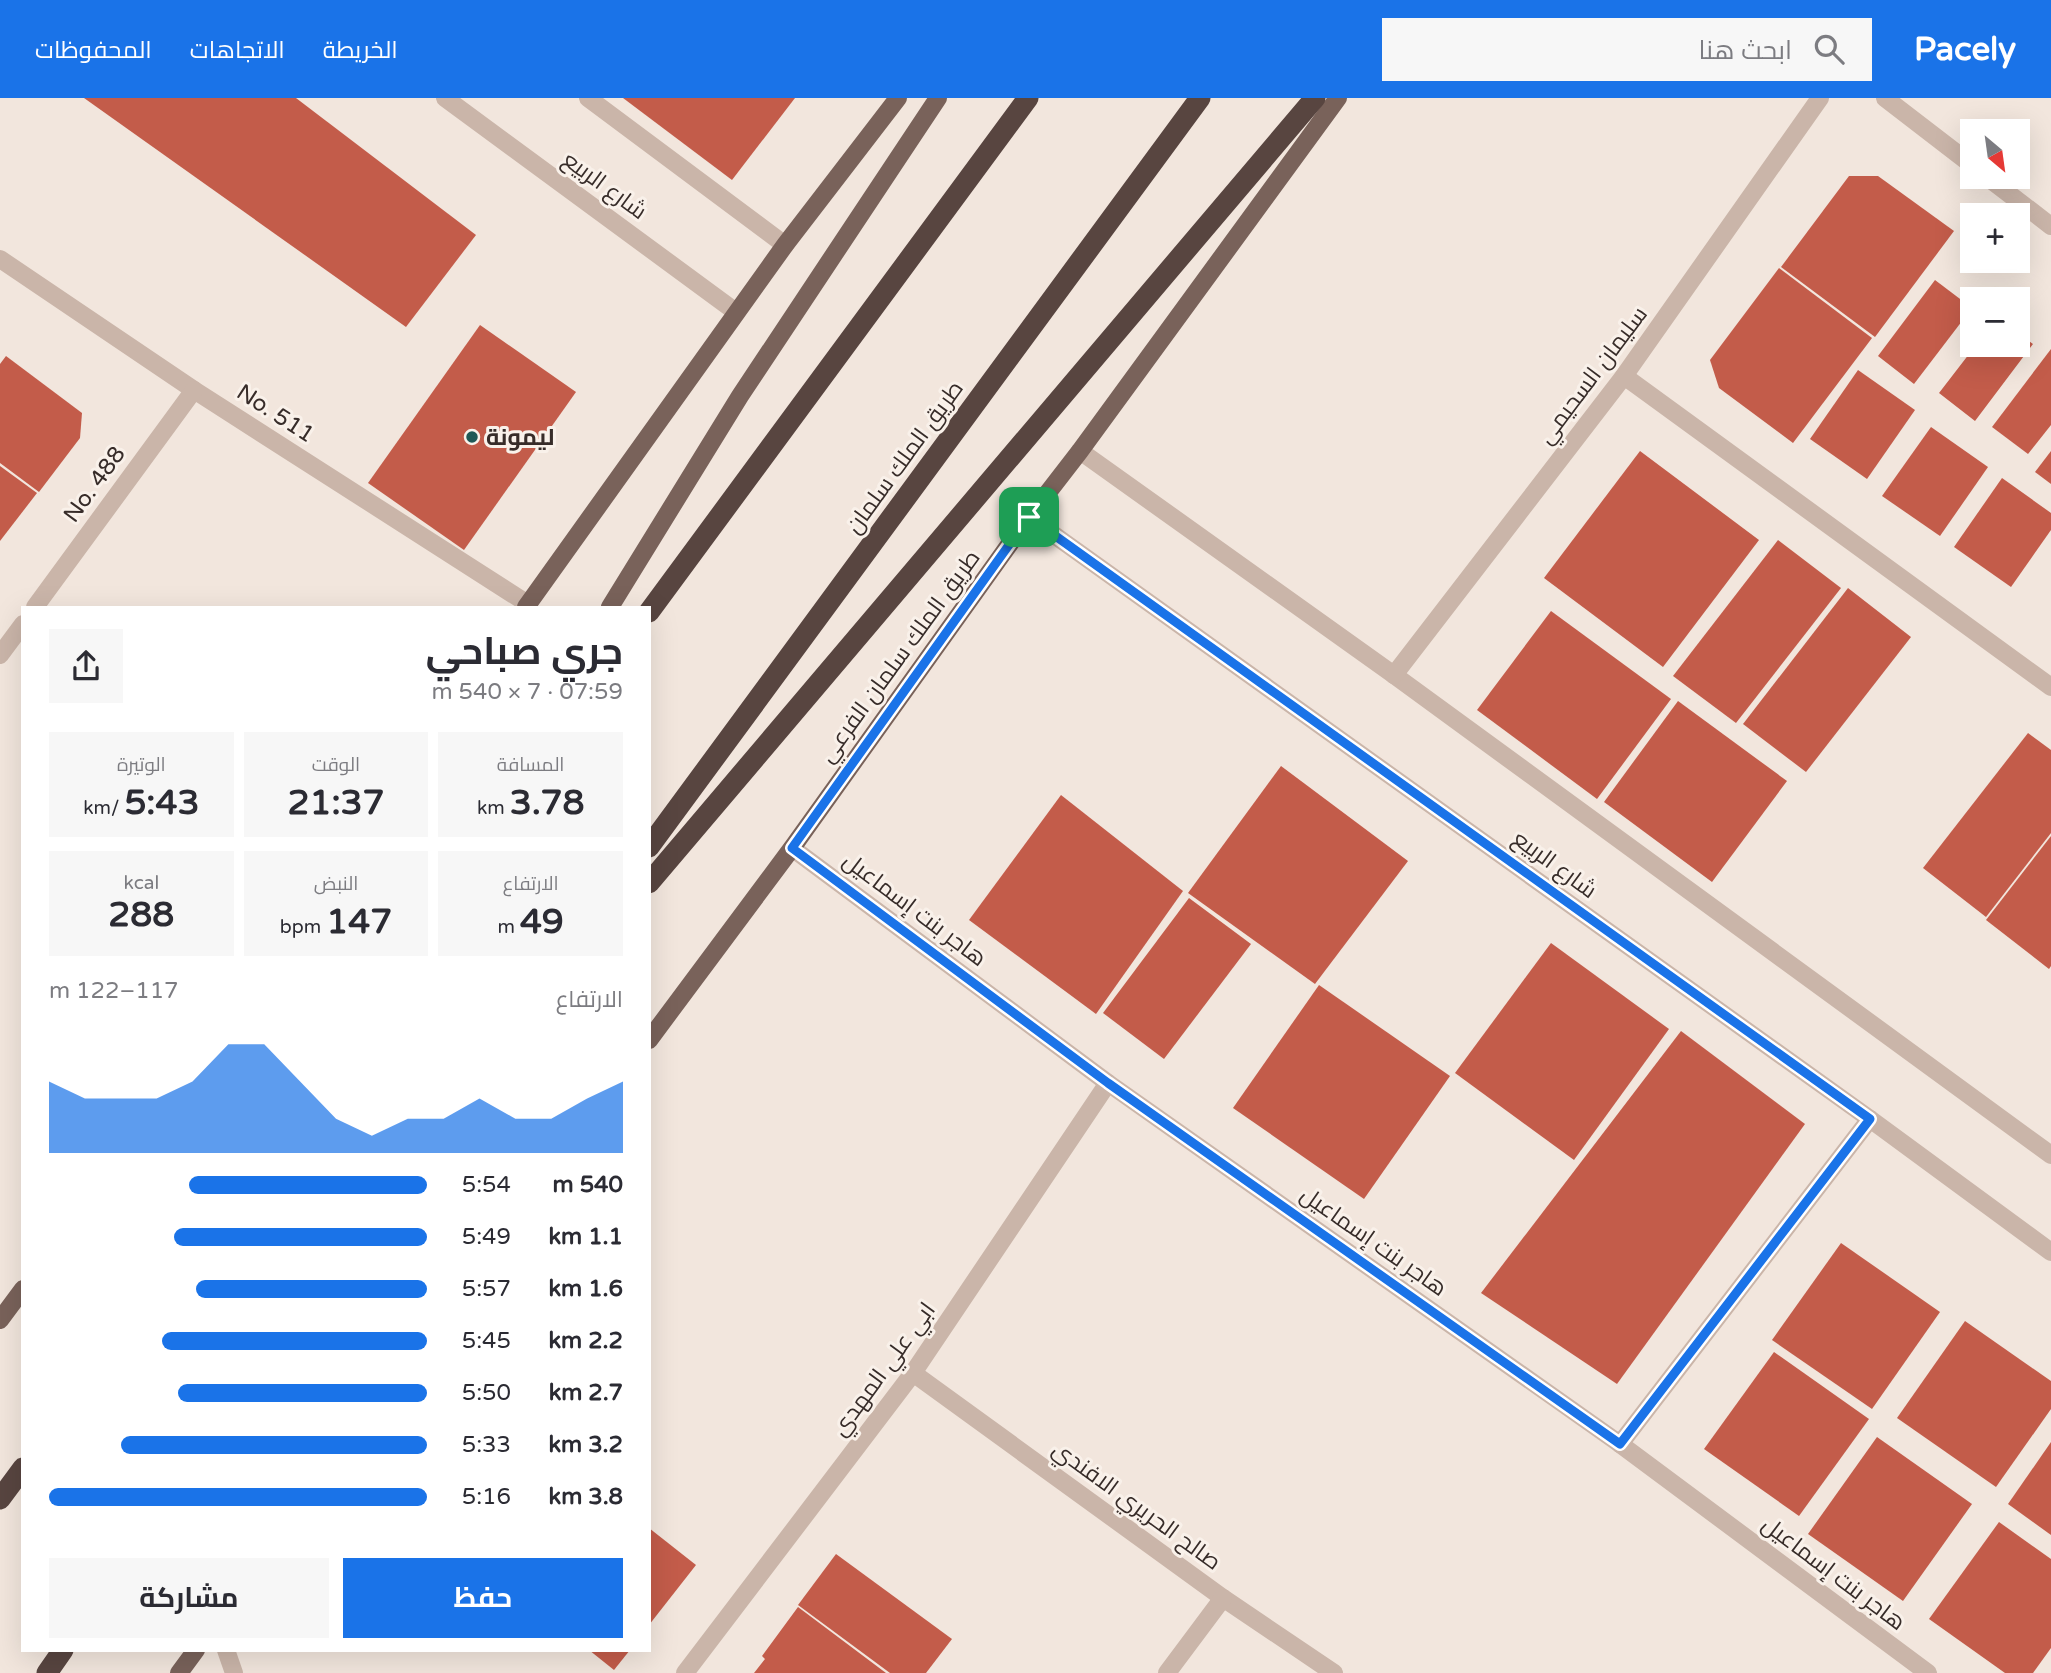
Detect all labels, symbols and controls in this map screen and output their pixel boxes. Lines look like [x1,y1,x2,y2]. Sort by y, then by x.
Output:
search box [1382,18,1872,81]
icon: search [1810,30,1848,68]
text: Pacely [1914,30,2016,69]
text: ابحث هنا [1698,35,1792,66]
text: المحفوظات [35,36,152,65]
text: الاتجاهات [190,36,285,65]
text: الخريطة [323,36,398,65]
north arrow [1960,119,2030,189]
map controls [1960,119,2030,357]
street label: شارع الربيع [556,146,652,227]
button: + [1960,203,2030,273]
button: − [1960,287,2030,357]
street label: سليمان السحيمي [1532,301,1656,452]
street label: طريق الملك سلمان [840,376,970,539]
street label: No. 511 [231,378,320,449]
place label: ليمونة [486,424,555,452]
marker: ليمونة [464,429,480,445]
street label: No. 488 [58,441,132,528]
pin [999,487,1059,547]
icon: arrive [1010,498,1048,536]
street label: طريق الملك سلمان الفرعي [813,545,989,770]
button: share [49,629,123,703]
text: جري صباحي [426,629,623,675]
text: 07:59 · 7 × 540 m [431,678,623,706]
text: الوتيرة [117,754,166,776]
text: الوقت [312,754,360,776]
text: المسافة [497,754,564,776]
text: 5:43 [124,782,199,824]
text: 21:37 [287,782,385,824]
text: 3.78 [510,782,584,824]
text: /km [83,797,124,819]
text: km [477,797,510,819]
street label: شارع الربيع [1506,825,1602,906]
street label: هاجر بنت إسماعيل [837,847,992,973]
text: kcal [123,872,159,894]
text: النبض [314,873,358,895]
text: الارتفاع [503,873,559,895]
text: 288 [108,894,174,936]
text: 147 [326,901,392,943]
text: 49 [520,901,564,943]
text: bpm [280,916,326,938]
text: m [497,916,520,938]
text: 117–122 m [49,977,179,1005]
text: الارتفاع [556,986,623,1014]
text: 5:54 [462,1171,511,1199]
text: 540 m [553,1171,623,1199]
street label: هاجر بنت إسماعيل [1295,1181,1452,1303]
text: 5:49 [462,1223,511,1251]
text: 1.1 km [548,1223,623,1251]
text: 5:57 [462,1275,511,1303]
text: 1.6 km [548,1275,623,1303]
street label: ابي علي المهدي [826,1297,944,1444]
text: 5:45 [462,1327,511,1355]
text: 2.2 km [548,1327,623,1355]
text: 5:50 [462,1379,511,1407]
text: 2.7 km [549,1379,623,1407]
text: 5:33 [462,1431,511,1459]
text: 3.2 km [548,1431,623,1459]
street label: صالح الحريري الافندي [1045,1435,1226,1579]
text: 5:16 [462,1483,511,1511]
text: 3.8 km [549,1483,623,1511]
street label: هاجر بنت إسماعيل [1756,1511,1911,1637]
button: مشاركة [49,1558,329,1638]
button: حفظ [343,1558,623,1638]

